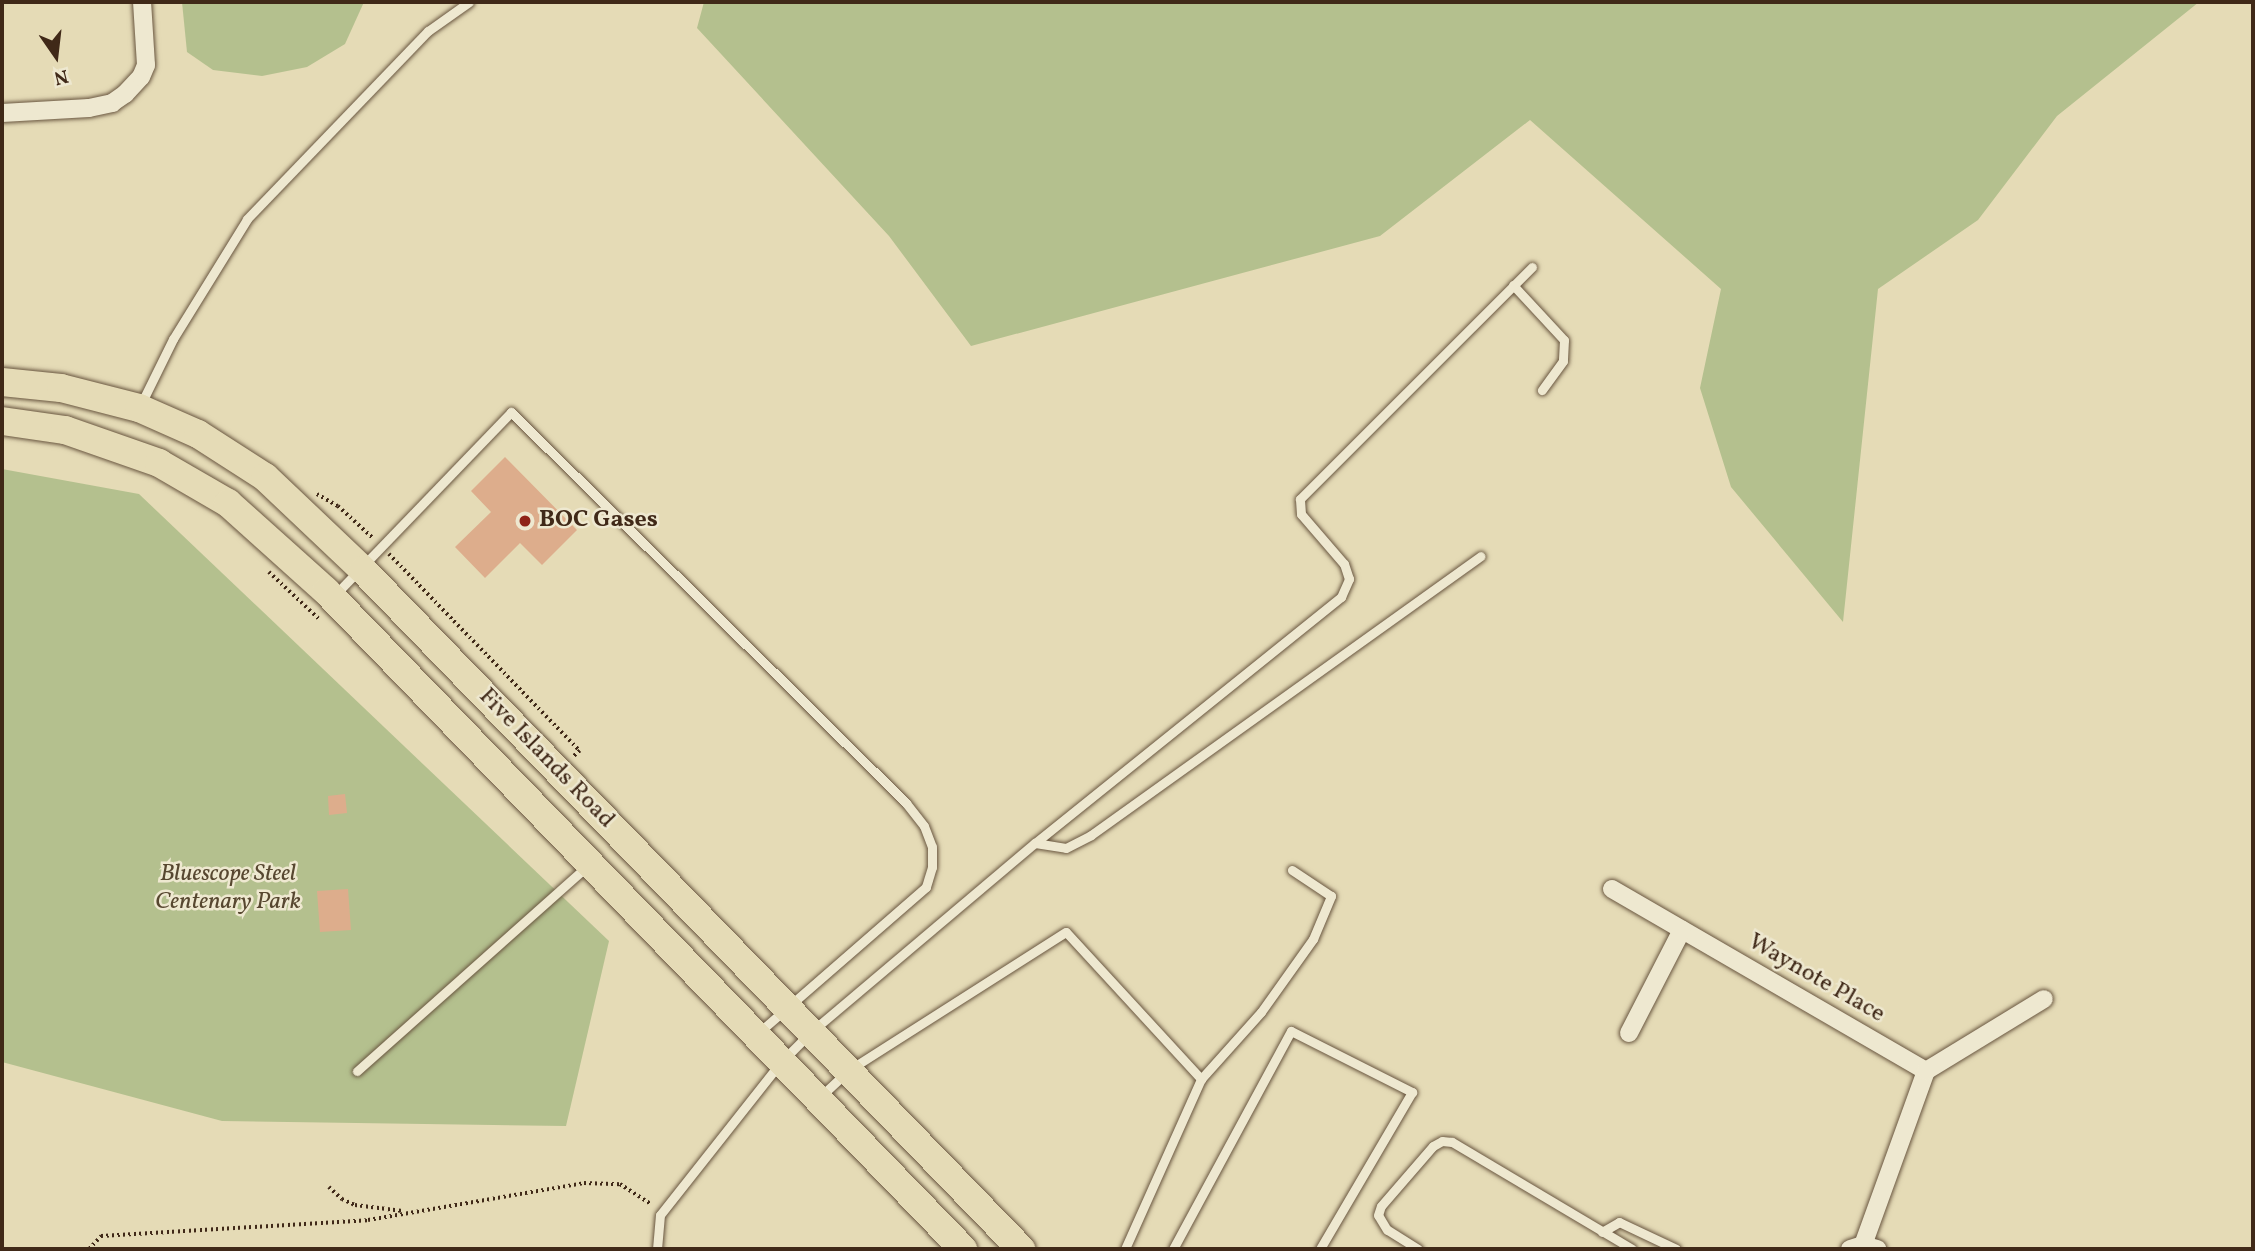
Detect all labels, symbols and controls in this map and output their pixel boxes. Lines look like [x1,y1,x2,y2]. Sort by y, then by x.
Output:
north arrow [21,21,91,91]
text: N [51,62,71,91]
place label: BOC Gases [539,507,658,535]
marker: BOC Gases [517,513,533,529]
street label: Five Islands Road [472,683,620,835]
park label: Bluescope Steel Centenary Park [155,861,301,917]
street label: Waynote Place [1742,928,1890,1030]

